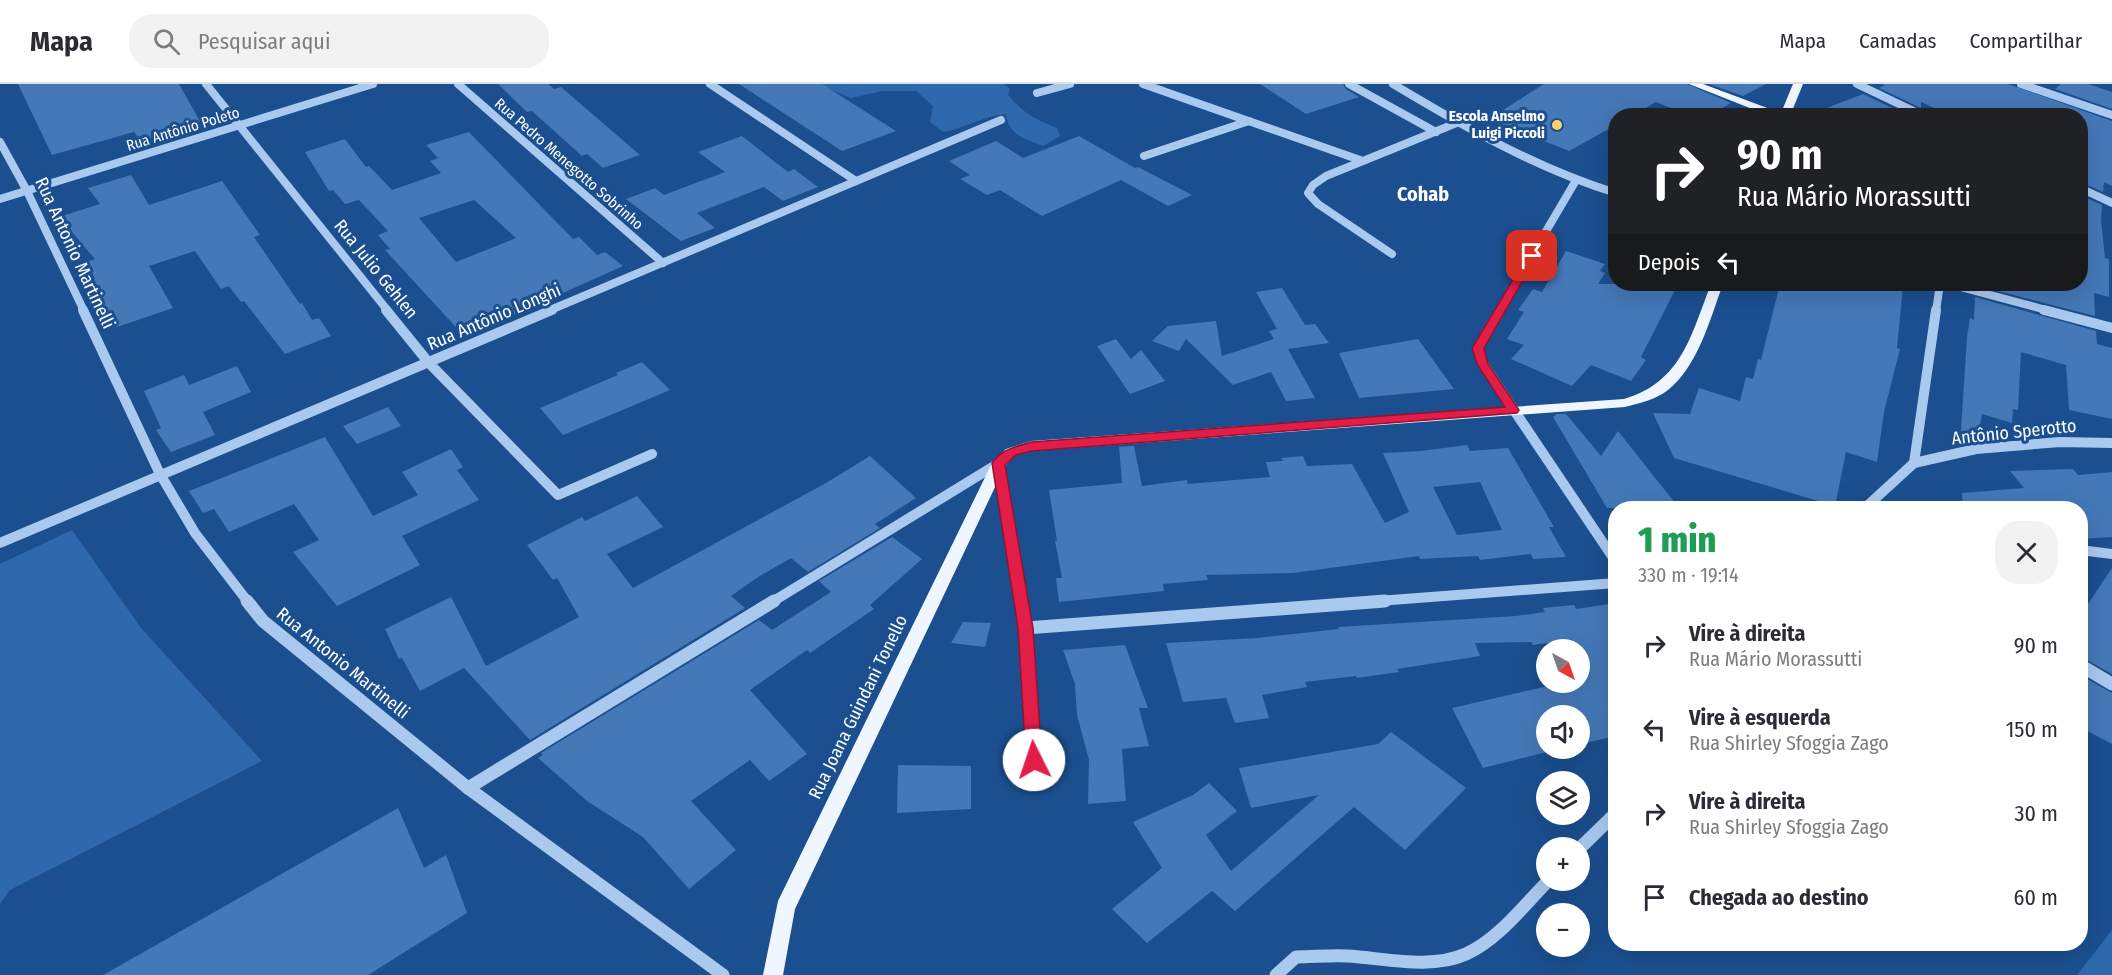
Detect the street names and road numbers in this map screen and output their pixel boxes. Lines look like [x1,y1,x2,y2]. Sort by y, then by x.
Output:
street label: Rua Pedro Menegotto Sobrinho [491,95,647,234]
street label: Rua Antônio Poleto [124,103,242,155]
street label: Rua Antonio Martinelli [30,174,120,332]
street label: Rua Julio Gehlen [329,215,423,323]
street label: Rua Antônio Longhi [424,279,564,355]
street label: Antônio Sperotto [1951,415,2077,449]
street label: Rua Antonio Martinelli [272,603,414,723]
street label: Rua Joana Guindani Tonello [804,611,912,803]

